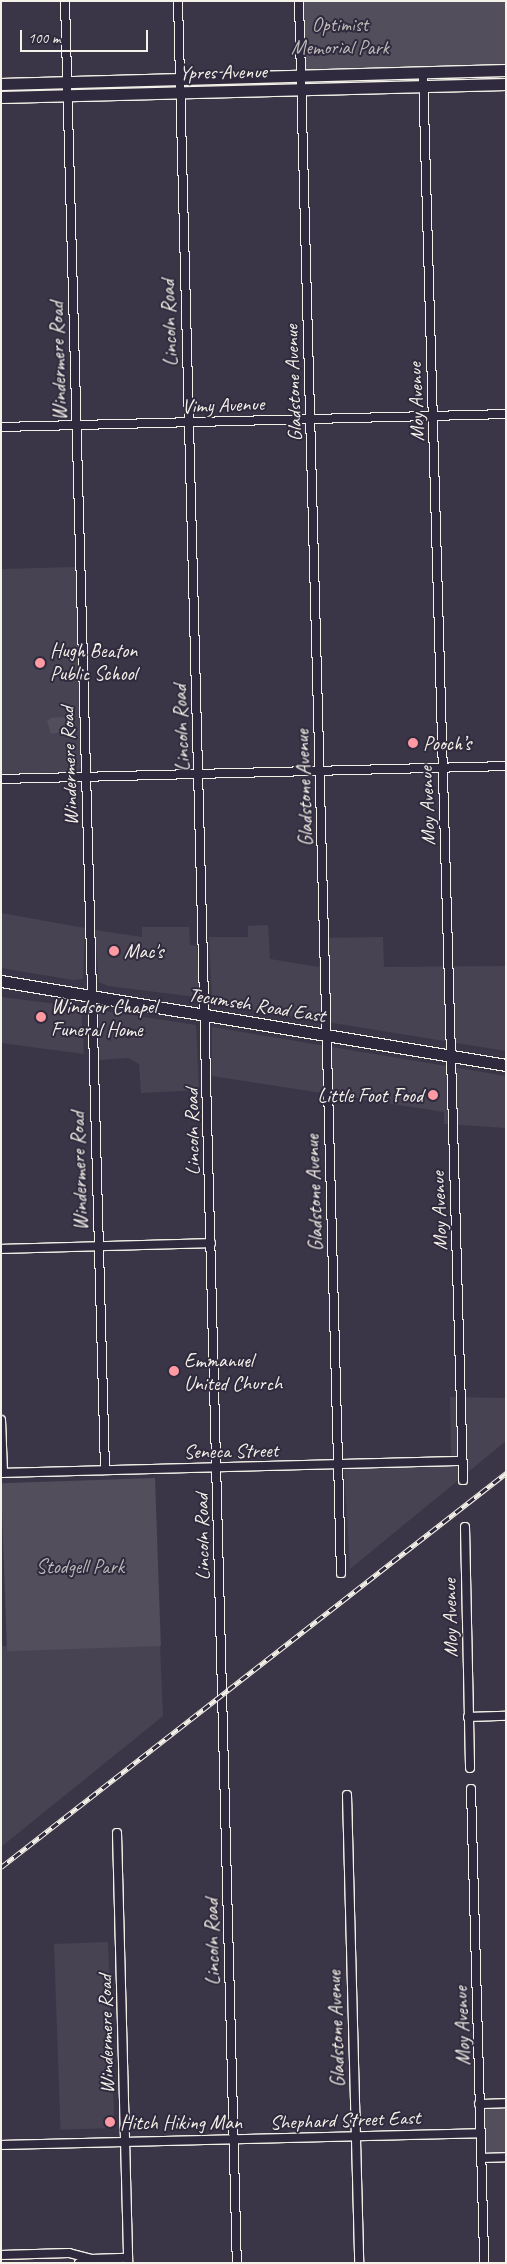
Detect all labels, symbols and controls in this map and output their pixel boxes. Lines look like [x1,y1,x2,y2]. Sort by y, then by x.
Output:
park label: Optimist Memorial Park [291,12,389,59]
scale bar [22,20,150,52]
text: 100 m [28,29,60,48]
street label: Ypres Avenue [179,59,267,85]
street label: Lincoln Road [156,279,182,367]
street label: Windermere Road [44,301,72,421]
street label: Gladstone Avenue [279,324,307,442]
street label: Moy Avenue [403,362,429,442]
street label: Vimy Avenue [181,392,265,418]
place label: Hugh Beaton Public School [50,639,137,686]
marker: Hugh Beaton Public School [34,657,46,669]
street label: Lincoln Road [168,684,194,772]
street label: Windermere Road [55,706,83,826]
street label: Gladstone Avenue [290,729,318,847]
place label: Pooch’s [423,731,471,755]
marker: Pooch’s [407,737,419,749]
street label: Moy Avenue [414,766,440,846]
place label: Mac's [124,939,163,963]
marker: Mac's [108,945,120,957]
street label: Tecumseh Road East [186,982,328,1028]
place label: Windsor Chapel Funeral Home [51,994,157,1041]
marker: Windsor Chapel Funeral Home [35,1011,47,1023]
place label: Little Foot Food [318,1083,423,1107]
street label: Lincoln Road [179,1089,205,1175]
marker: Little Foot Food [427,1089,439,1101]
street label: Windermere Road [65,1111,93,1231]
street label: Gladstone Avenue [300,1134,328,1252]
street label: Moy Avenue [426,1171,452,1251]
place label: Emmanuel United Church [184,1348,282,1395]
marker: Emmanuel United Church [168,1365,180,1377]
street label: Seneca Street [183,1438,279,1464]
street label: Lincoln Road [189,1494,215,1580]
park label: Stodgell Park [36,1554,124,1578]
street label: Moy Avenue [437,1578,463,1658]
street label: Lincoln Road [199,1899,225,1985]
street label: Gladstone Avenue [322,1970,350,2088]
street label: Windermere Road [93,1974,119,2094]
street label: Moy Avenue [449,1986,475,2066]
street label: Shephard Street East [269,2105,421,2135]
place label: Hitch Hiking Man [120,2110,242,2134]
marker: Hitch Hiking Man [104,2116,116,2128]

